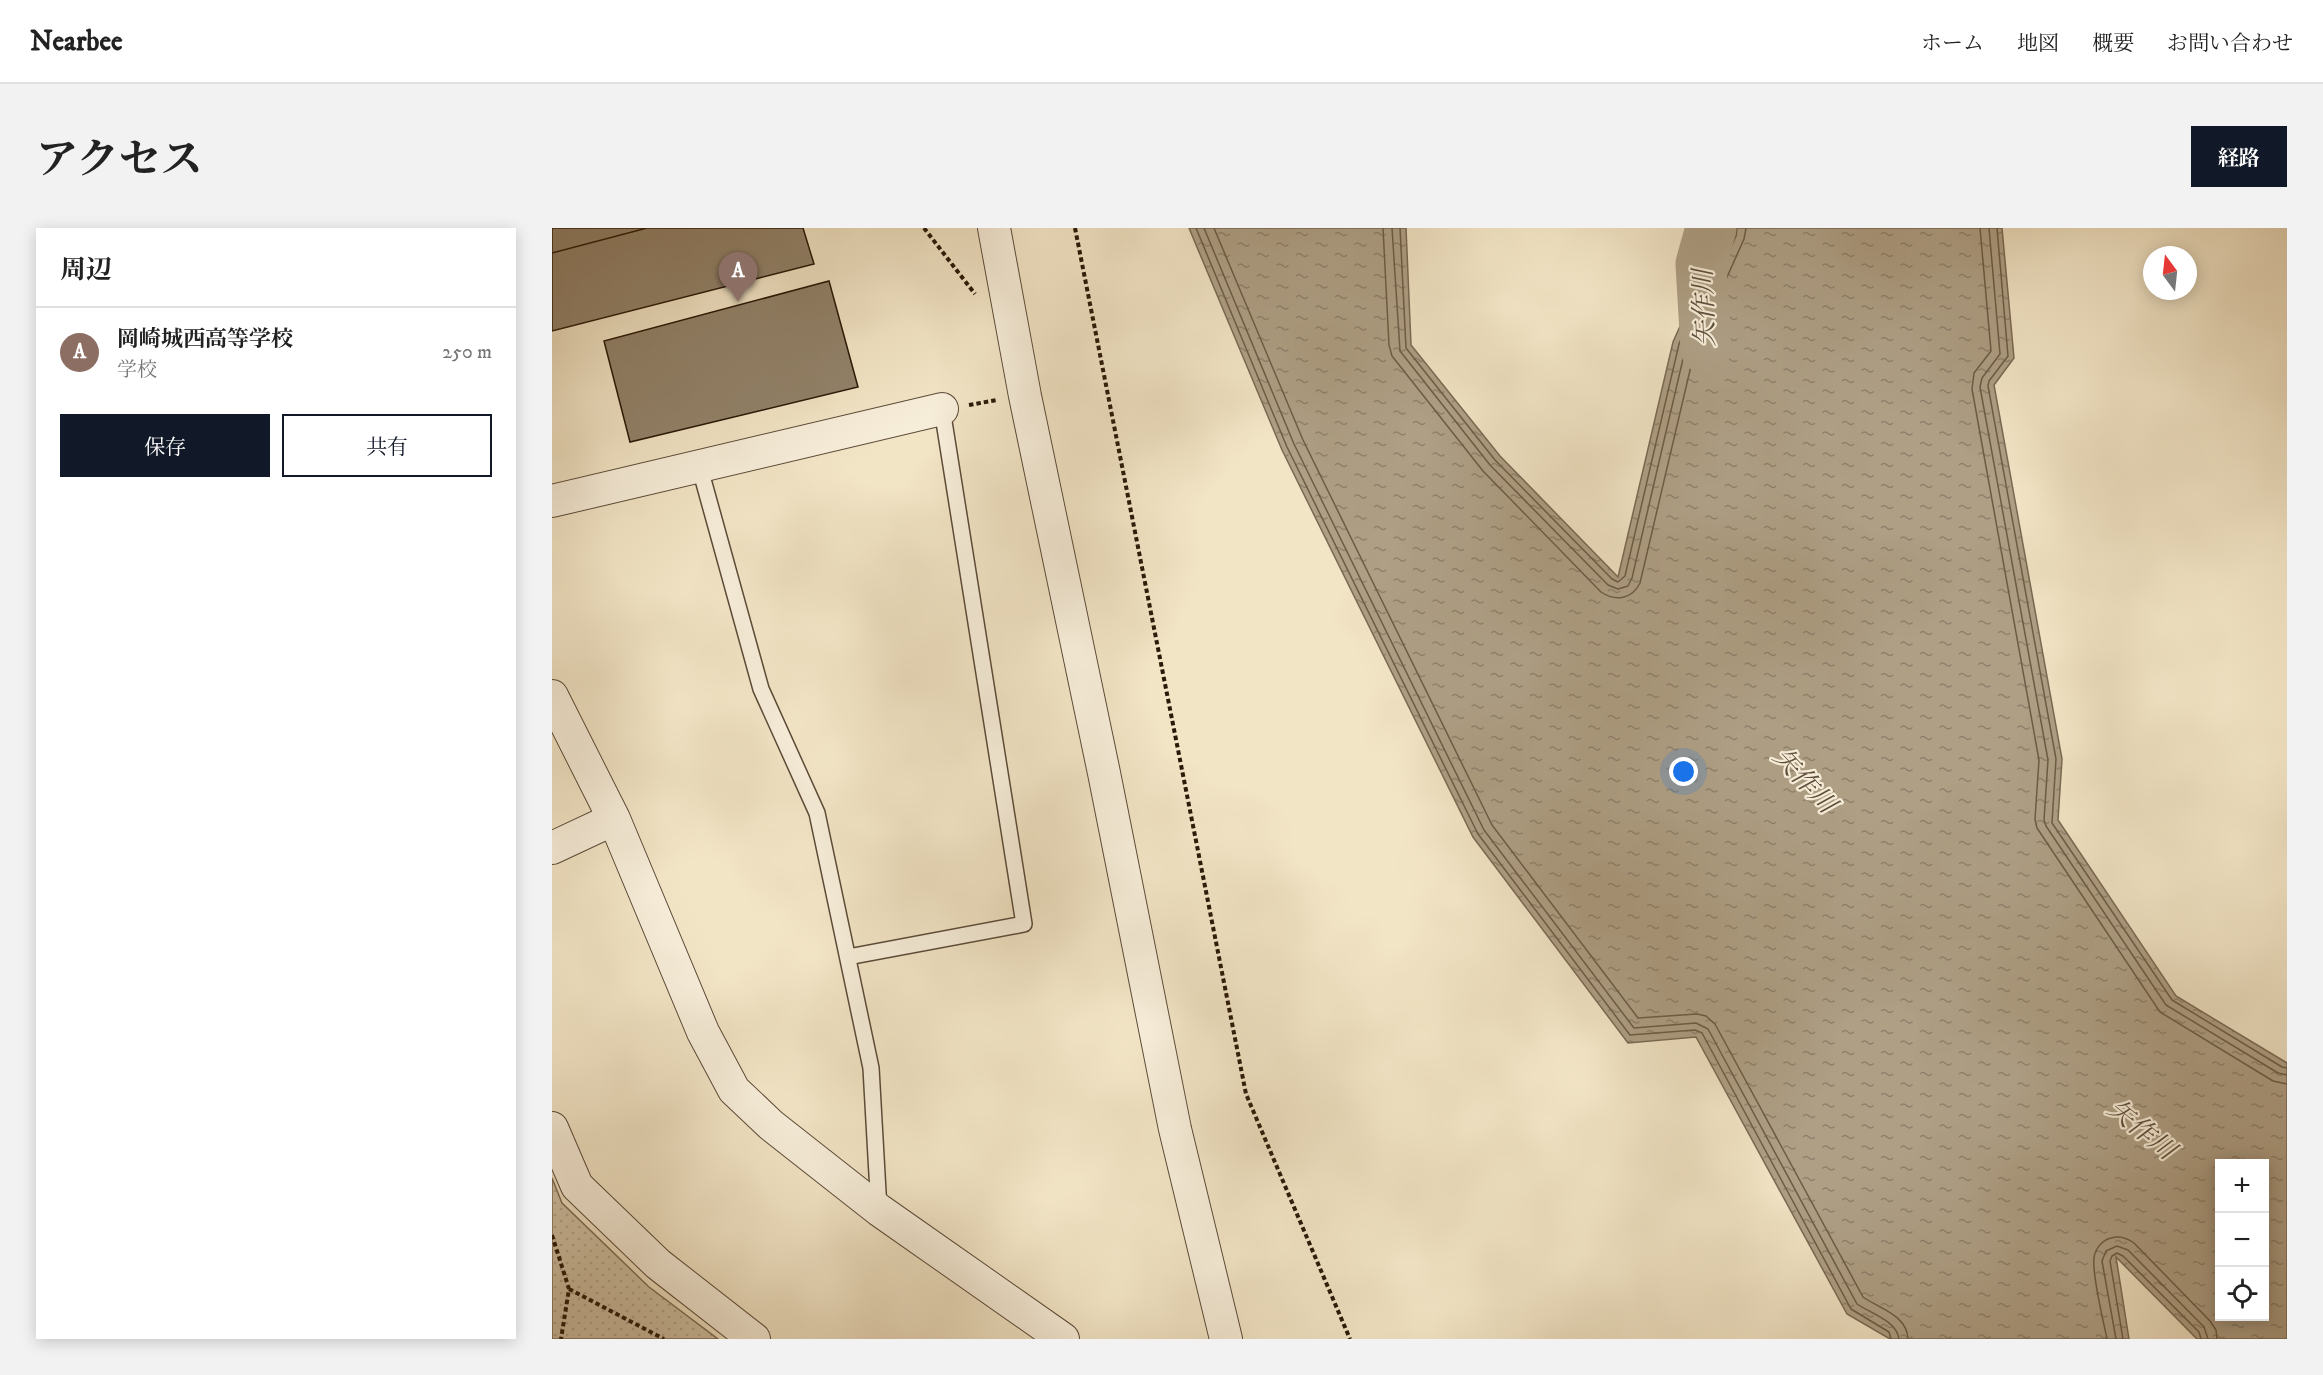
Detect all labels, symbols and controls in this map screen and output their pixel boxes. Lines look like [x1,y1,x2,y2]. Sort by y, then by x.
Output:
text: Nearbee [30,24,123,59]
text: ホーム [1921,31,1984,57]
text: 地図 [2017,31,2059,57]
text: 概要 [2092,31,2134,57]
text: お問い合わせ [2167,31,2293,57]
button: 経路 [2191,126,2287,187]
text: アクセス [36,135,203,187]
north arrow [2143,246,2197,300]
pin: A [718,253,758,302]
text: 周辺 [60,254,112,287]
water label: 矢作川 [1687,265,1723,348]
text: 岡崎城西高等学校 [117,326,293,353]
text: A [73,340,86,365]
text: 250 m [442,340,492,365]
text: 学校 [117,358,157,383]
button: 保存 [60,414,270,477]
button: 共有 [282,414,492,477]
water label: 矢作川 [1765,741,1845,823]
your location [1669,757,1698,786]
water label: 矢作川 [2100,1093,2184,1169]
map controls [2215,1159,2269,1321]
button: + [2215,1159,2269,1213]
button: − [2215,1213,2269,1267]
button: locate [2215,1267,2269,1321]

